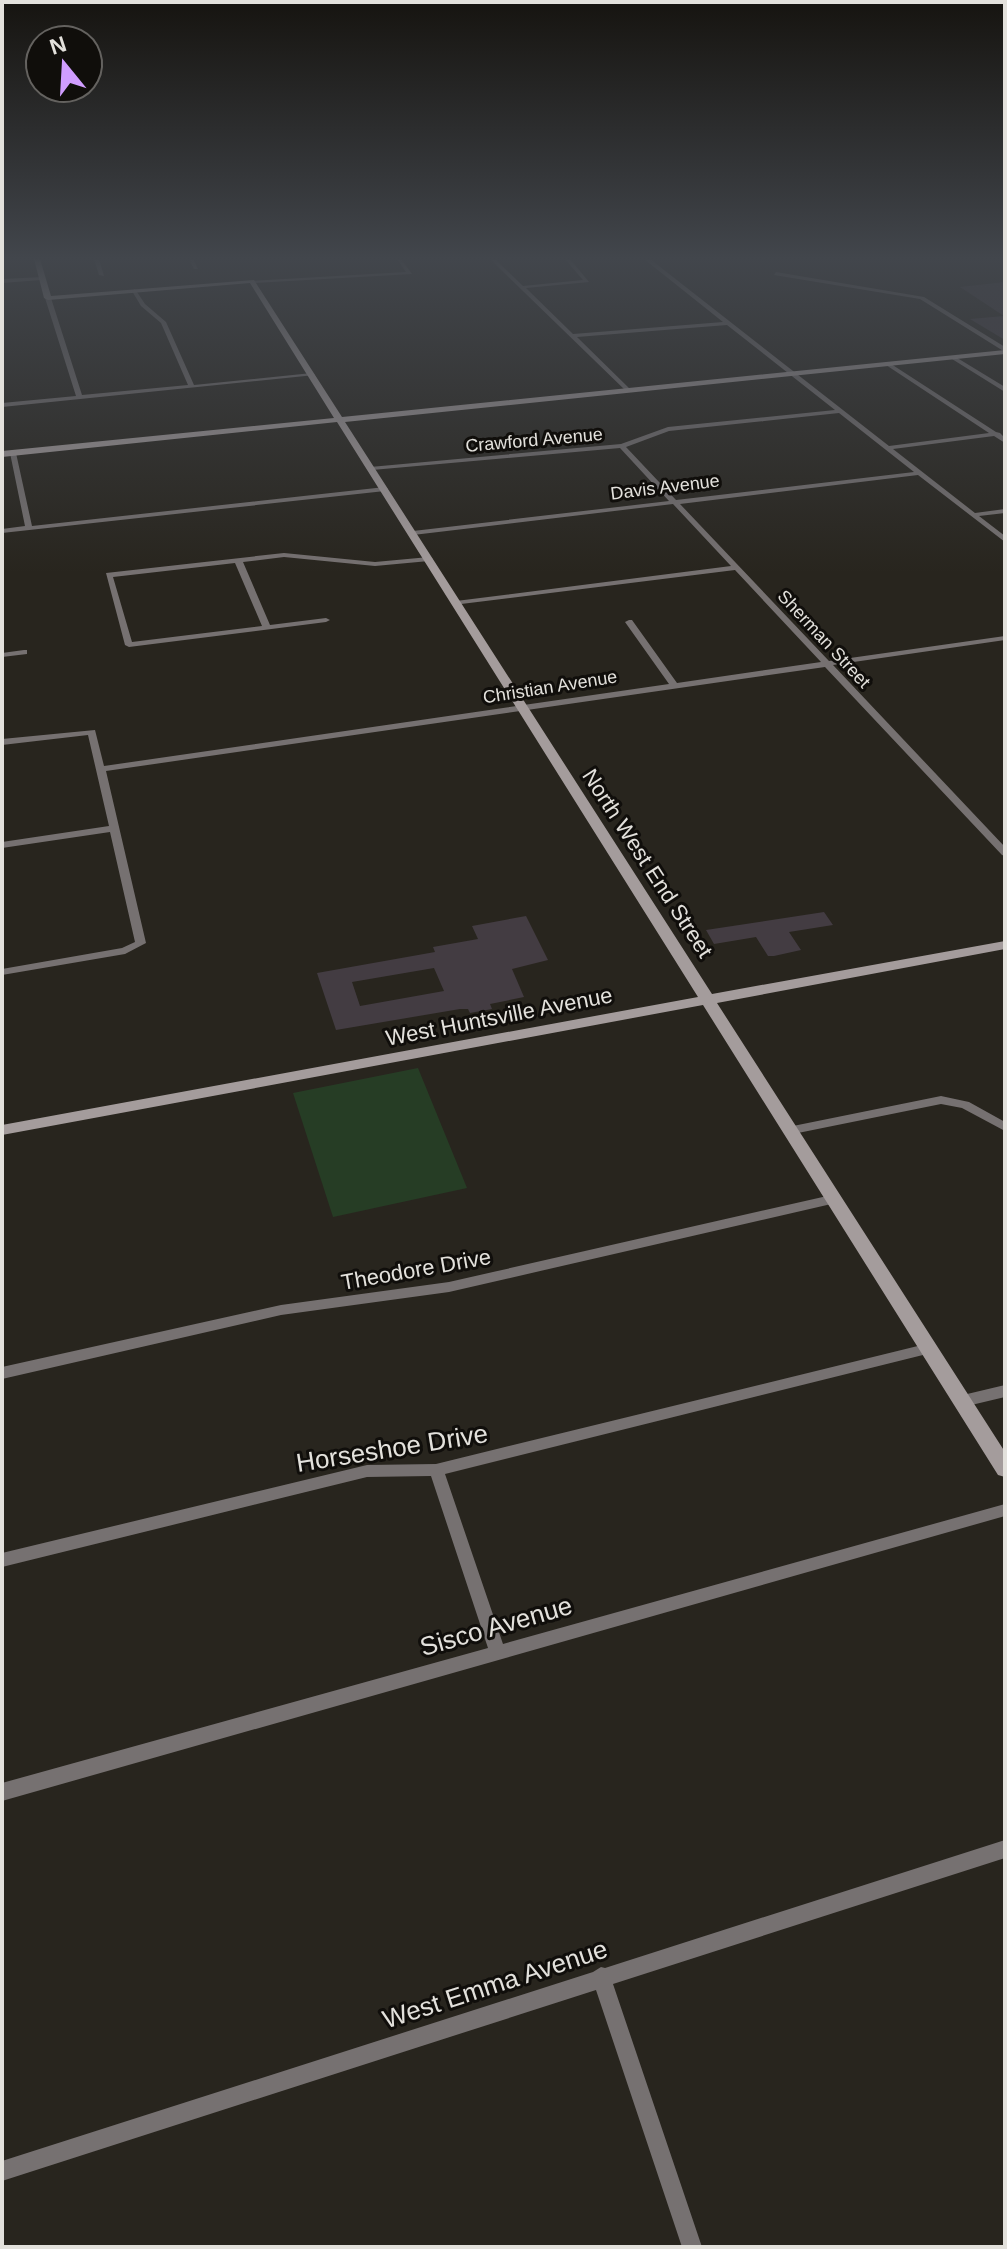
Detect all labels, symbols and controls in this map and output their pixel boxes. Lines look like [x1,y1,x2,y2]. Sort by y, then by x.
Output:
north arrow [24,24,104,104]
text: N [47,31,69,60]
street label: Crawford Avenue [465,424,603,456]
street label: Davis Avenue [609,470,721,504]
street label: Sherman Street [774,586,874,692]
street label: Christian Avenue [481,667,619,707]
street label: North West End Street [577,764,718,962]
street label: West Huntsville Avenue [384,982,615,1051]
street label: Theodore Drive [339,1244,493,1295]
street label: Horseshoe Drive [294,1418,490,1478]
street label: Sisco Avenue [416,1590,576,1662]
street label: West Emma Avenue [379,1933,611,2035]

